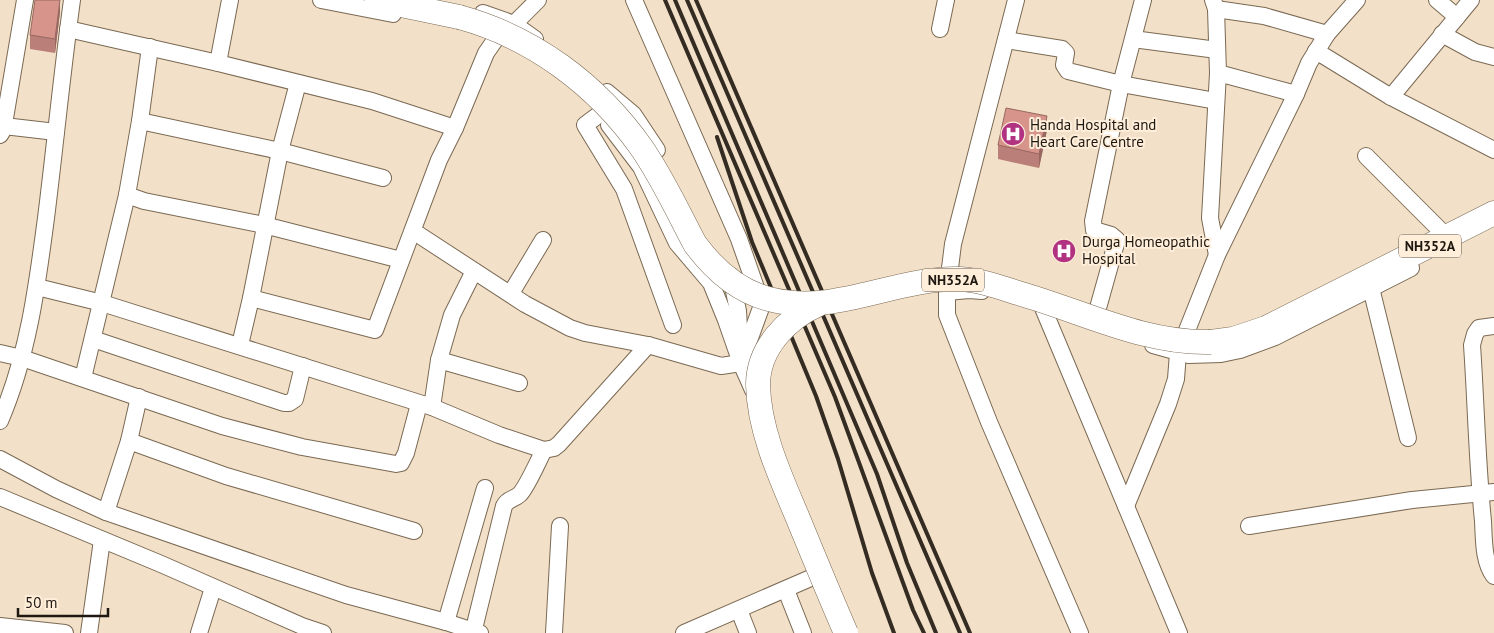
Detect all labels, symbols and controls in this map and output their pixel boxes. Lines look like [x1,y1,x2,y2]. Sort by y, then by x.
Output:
place label: Handa Hospital and Heart Care Centre [1030,115,1156,151]
hospital icon: Handa Hospital and Heart Care Centre [1000,121,1026,147]
place label: Durga Homeopathic Hospital [1082,232,1210,268]
road number: NH352A [1399,235,1461,258]
hospital icon: Durga Homeopathic Hospital [1051,238,1077,264]
road number: NH352A [922,268,984,292]
scale bar [18,586,108,618]
text: 50 m [25,593,58,612]

